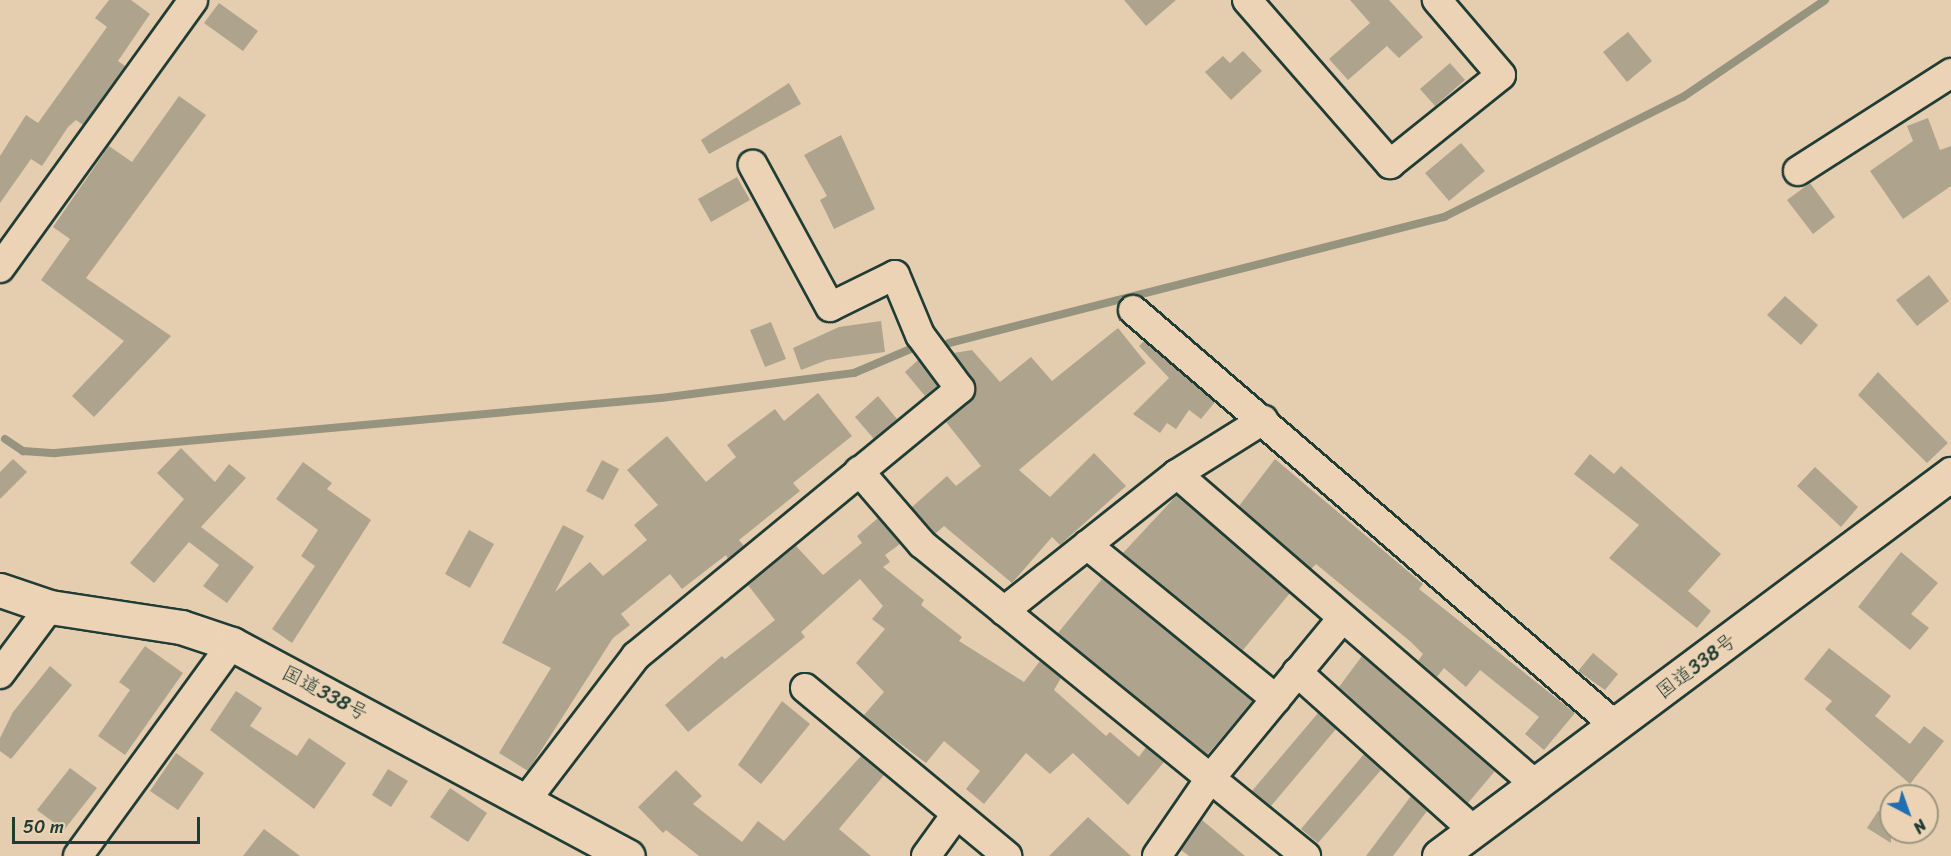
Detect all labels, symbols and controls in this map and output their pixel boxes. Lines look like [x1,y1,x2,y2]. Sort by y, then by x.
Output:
street label: 国道338号 [1651,628,1741,704]
street label: 国道338号 [278,660,372,726]
north arrow [1879,784,1939,844]
scale bar [15,805,202,843]
text: 50 m [23,811,64,843]
text: N [1906,812,1934,841]

